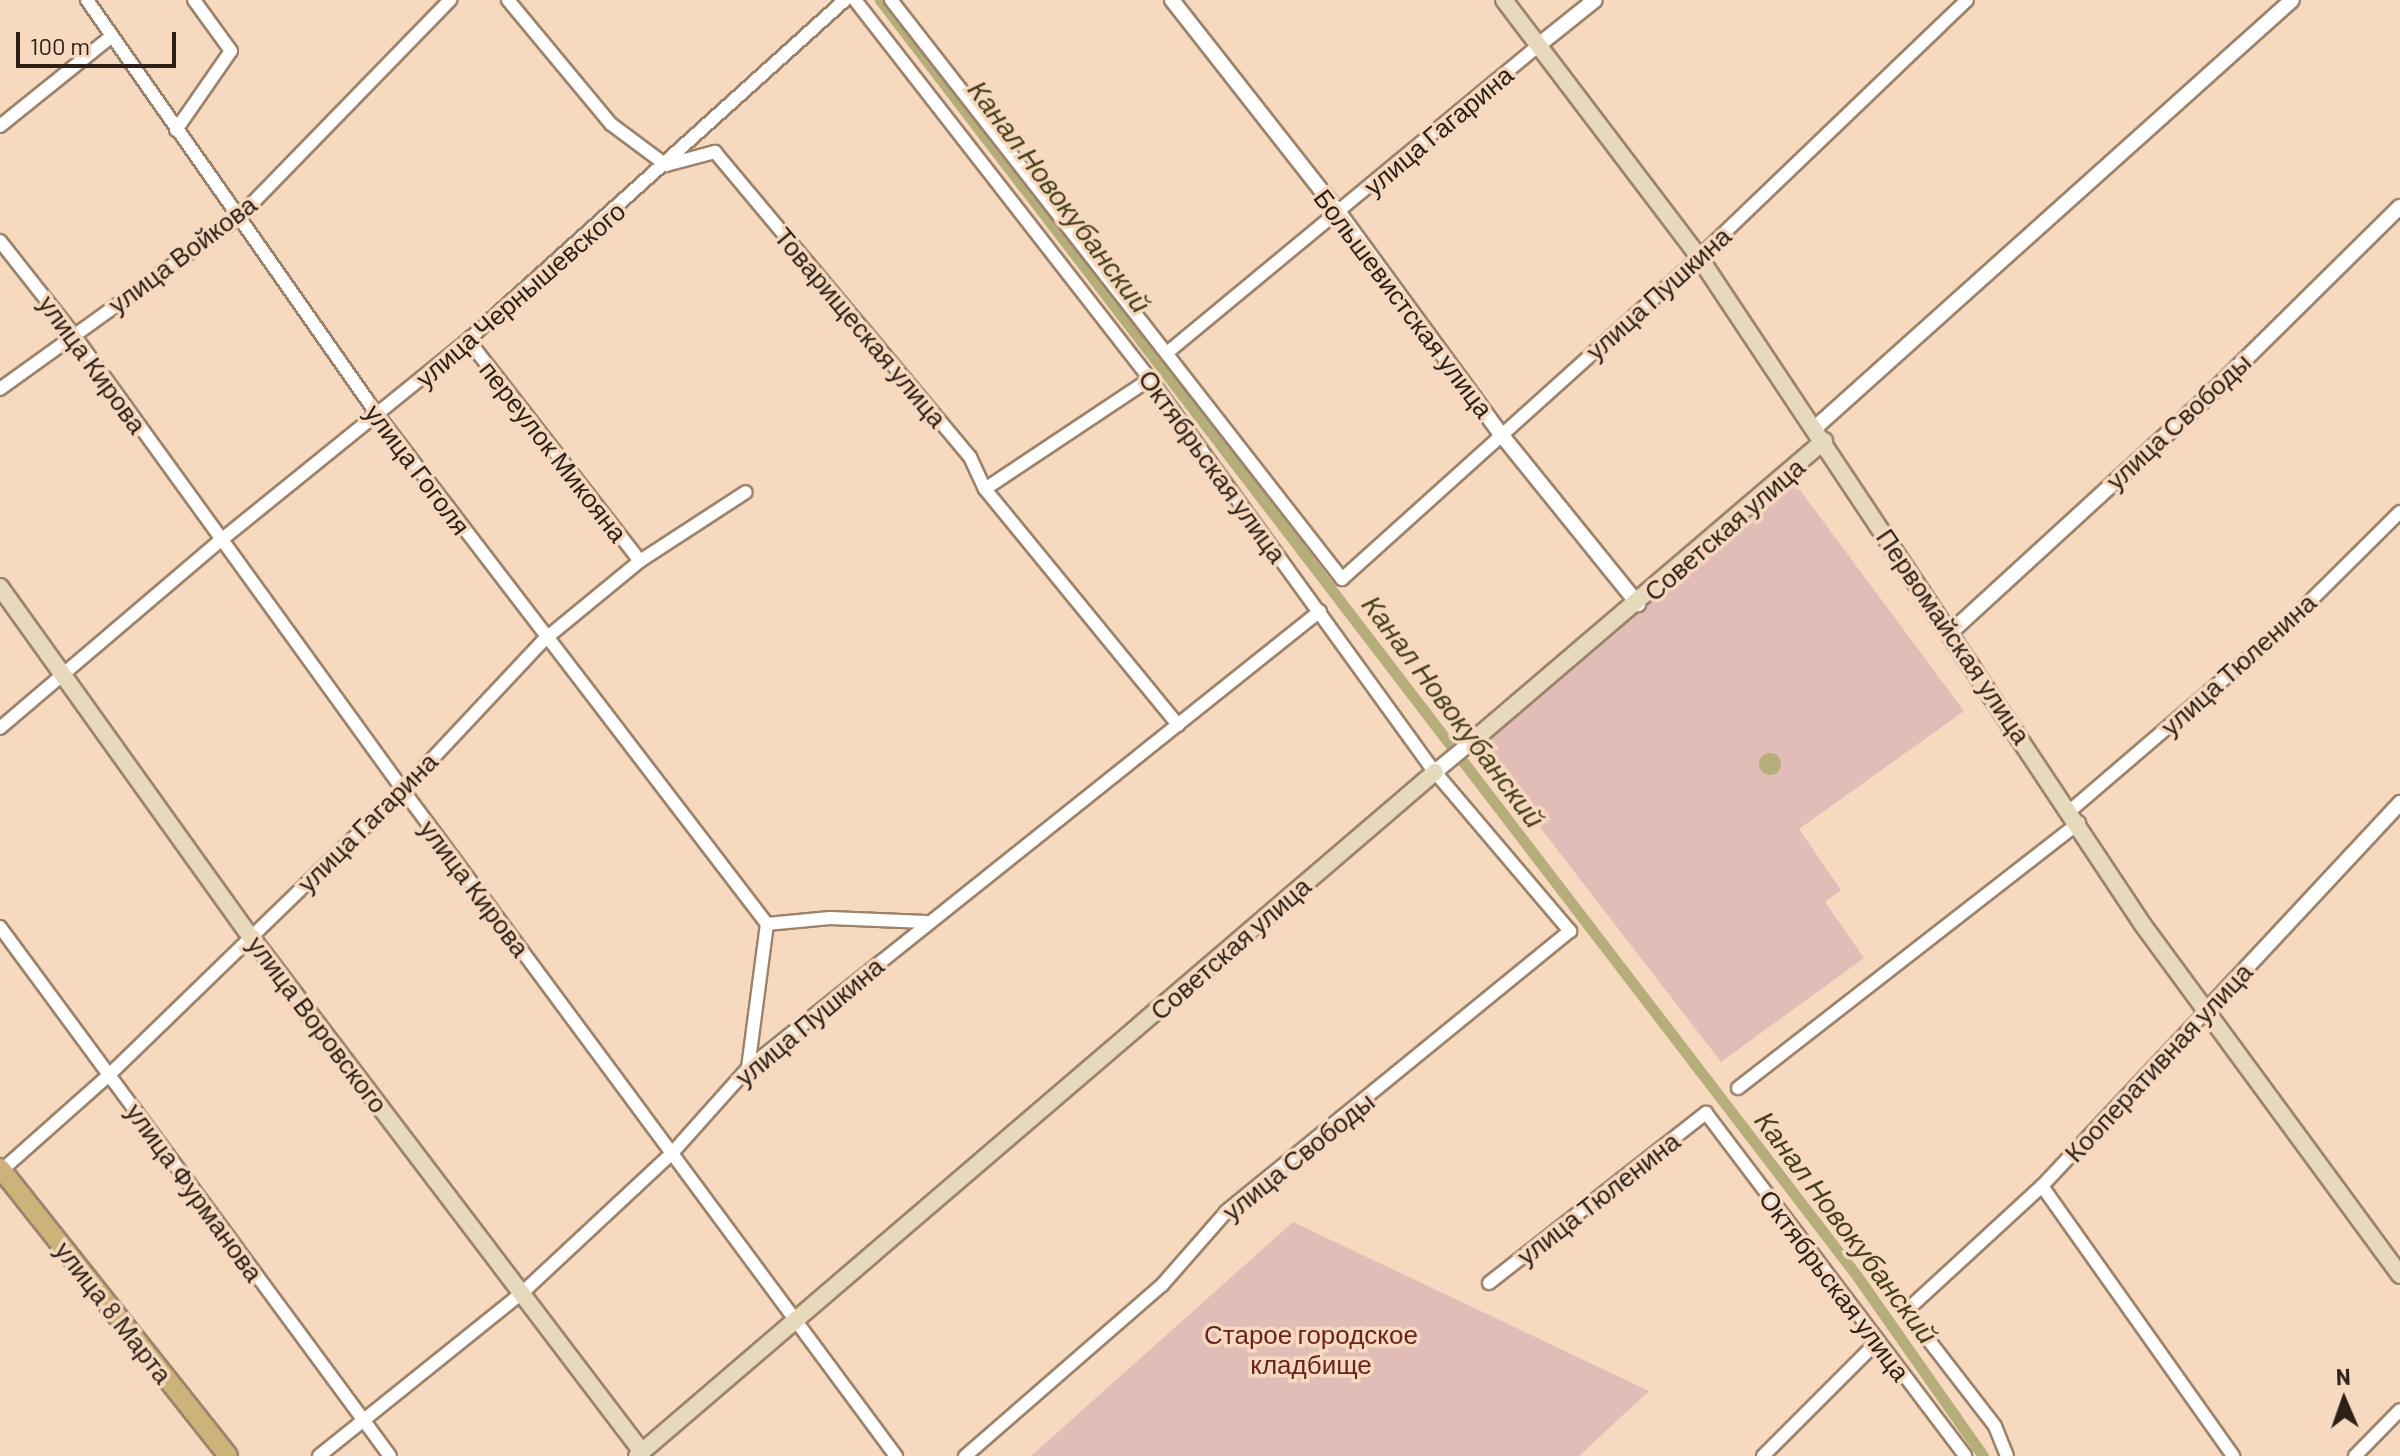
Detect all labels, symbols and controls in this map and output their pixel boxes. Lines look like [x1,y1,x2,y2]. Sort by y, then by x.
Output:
scale bar [20,16,180,66]
text: 100 m [30,31,90,60]
street label: улица Гагарина [1357,59,1519,201]
water label: Канал Новокубанский [962,73,1158,319]
street label: Большевистская улица [1308,183,1500,423]
street label: улица Войкова [102,188,262,320]
street label: улица Чернышевского [409,195,631,393]
street label: улица Пушкина [1579,220,1737,366]
street label: Товарищеская улица [768,221,954,433]
street label: улица Кирова [32,289,154,439]
street label: улица Свободы [2099,346,2257,496]
street label: переулок Микояна [474,354,634,548]
street label: Октябрьская улица [1133,363,1293,569]
street label: улица Гоголя [359,398,477,540]
street label: Советская улица [1637,451,1811,607]
street label: Первомайская улица [1870,523,2038,749]
street label: улица Тюленина [2154,586,2322,742]
water label: Канал Новокубанский [1356,588,1552,834]
street label: улица Гагарина [291,746,443,898]
street label: улица Кирова [413,813,537,963]
street label: Советская улица [1143,870,1317,1026]
street label: улица Воровского [241,929,395,1119]
street label: улица Пушкина [729,950,889,1092]
street label: Кооперативная улица [2058,956,2258,1168]
street label: улица Свободы [1216,1085,1380,1227]
street label: улица Фурманова [120,1097,270,1287]
water label: Канал Новокубанский [1749,1104,1945,1350]
street label: улица Тюленина [1511,1125,1685,1271]
street label: Октябрьская улица [1753,1183,1917,1387]
street label: улица 8 Марта [49,1235,179,1389]
park label: Старое городское кладбище [1204,1318,1418,1380]
north arrow [2304,1360,2384,1440]
text: N [2335,1363,2351,1389]

